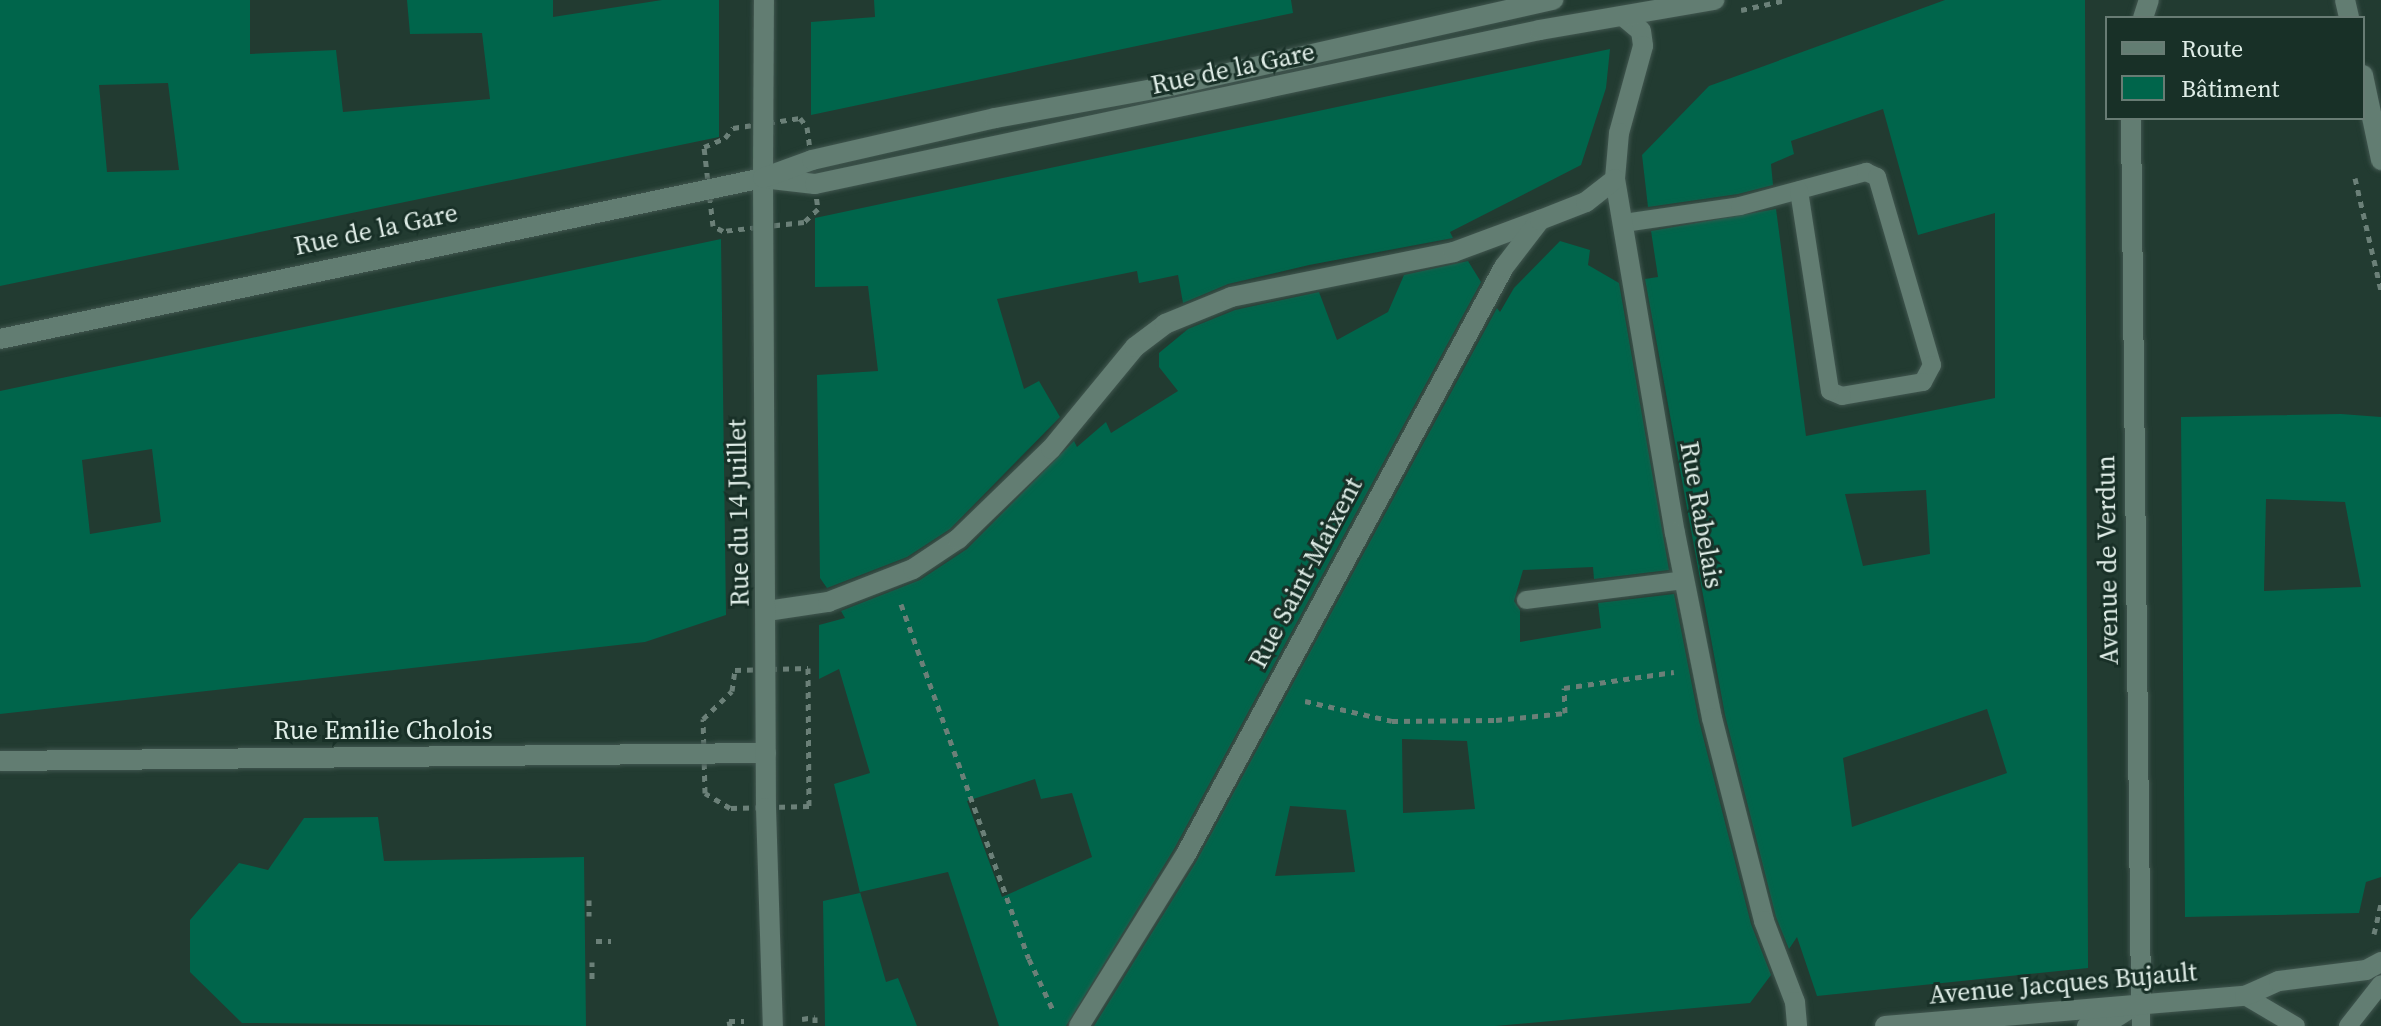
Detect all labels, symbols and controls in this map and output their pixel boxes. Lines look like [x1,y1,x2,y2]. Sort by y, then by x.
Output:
legend [2105,16,2365,120]
text: Route [2181,32,2243,65]
street label: Rue de la Gare [1148,36,1318,102]
text: Bâtiment [2181,72,2279,105]
street label: Rue de la Gare [291,197,461,263]
street label: Rue du 14 Juillet [722,419,756,607]
street label: Rue Rabelais [1673,439,1729,591]
street label: Avenue de Verdun [2091,454,2125,666]
street label: Rue Saint-Maixent [1243,472,1369,674]
street label: Rue Emilie Cholois [273,715,493,747]
street label: Avenue Jacques Bujault [1928,957,2198,1011]

